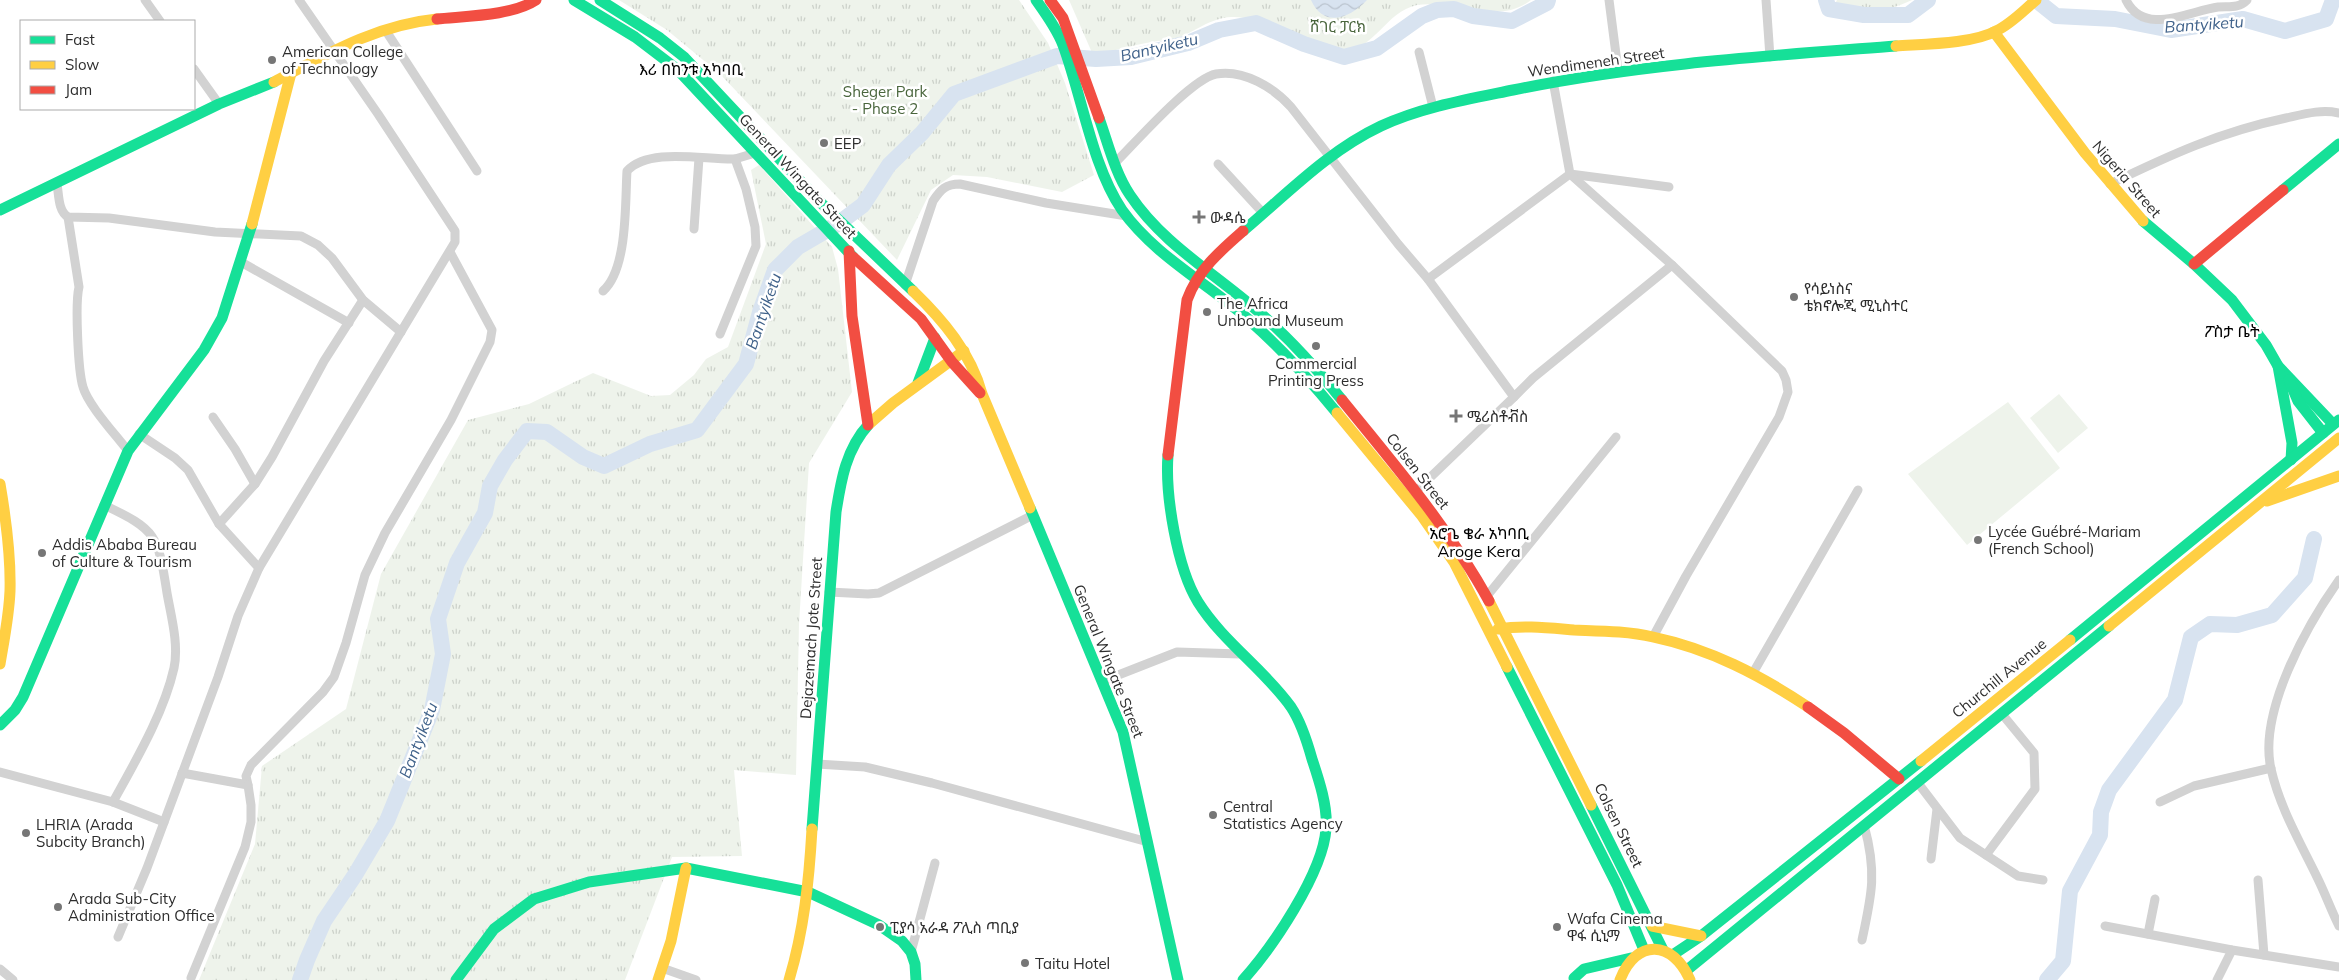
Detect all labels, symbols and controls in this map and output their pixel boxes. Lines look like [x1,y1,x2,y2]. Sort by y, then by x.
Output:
water label: Bantyiketu [2164,11,2244,37]
park label: ሸገር ፓርክ [1310,17,1366,36]
legend [20,20,195,110]
water label: Bantyiketu [1118,28,1200,66]
text: Fast [65,30,95,49]
place label: American College of Technology [282,42,403,78]
street label: Wendimeneh Street [1526,43,1666,81]
marker: American College of Technology [266,54,278,66]
text: Slow [65,55,99,74]
district label: እሪ በከንቱ አካባቢ [639,59,743,79]
text: Jam [65,80,92,99]
park label: Sheger Park - Phase 2 [843,82,927,118]
street label: General Wingate Street [735,110,861,242]
place label: EEP [834,134,862,153]
marker: EEP [818,137,830,149]
street label: Nigeria Street [2089,137,2165,221]
place label: ውዳሴ [1210,208,1246,227]
marker: ውዳሴ [1192,210,1206,224]
water label: Bantyiketu [741,270,785,352]
place label: የሳይነስና ቴክኖሎጂ ሚኒስተር [1804,279,1908,315]
marker: የሳይነስና ቴክኖሎጂ ሚኒስተር [1788,291,1800,303]
place label: The Africa Unbound Museum [1217,294,1344,330]
marker: The Africa Unbound Museum [1201,306,1213,318]
district label: ፖስታ ቤት [2204,321,2260,341]
marker: Commercial Printing Press [1310,340,1322,352]
place label: Commercial Printing Press [1268,354,1364,390]
place label: ሜሪስቶቭስ [1467,407,1528,426]
marker: ሜሪስቶቭስ [1449,409,1463,423]
street label: Colsen Street [1382,429,1454,513]
place label: Lycée Guébré-Mariam (French School) [1988,522,2141,558]
district label: አሮጌ ቄራ አካባቢ Aroge Kera [1429,523,1529,561]
marker: Lycée Guébré-Mariam (French School) [1972,534,1984,546]
place label: Addis Ababa Bureau of Culture & Tourism [52,535,197,571]
marker: Addis Ababa Bureau of Culture & Tourism [36,547,48,559]
street label: Dejazemach Jote Street [796,556,826,720]
street label: General Wingate Street [1070,582,1148,740]
street label: Churchill Avenue [1948,634,2050,722]
water label: Bantyiketu [394,699,442,781]
street label: Colsen Street [1590,780,1648,870]
place label: Central Statistics Agency [1223,797,1343,833]
marker: Central Statistics Agency [1207,809,1219,821]
place label: LHRIA (Arada Subcity Branch) [36,815,146,851]
marker: LHRIA (Arada Subcity Branch) [20,827,32,839]
place label: Arada Sub-City Administration Office [68,889,215,925]
marker: Arada Sub-City Administration Office [52,901,64,913]
place label: Wafa Cinema ዋፋ ሲኒማ [1567,909,1663,945]
place label: ፒያሳ አራዳ ፖሊስ ጣቢያ [890,918,1019,937]
marker: ፒያሳ አራዳ ፖሊስ ጣቢያ [874,921,886,933]
marker: Wafa Cinema ዋፋ ሲኒማ [1551,921,1563,933]
place label: Taitu Hotel [1035,954,1110,973]
marker: Taitu Hotel [1019,957,1031,969]

